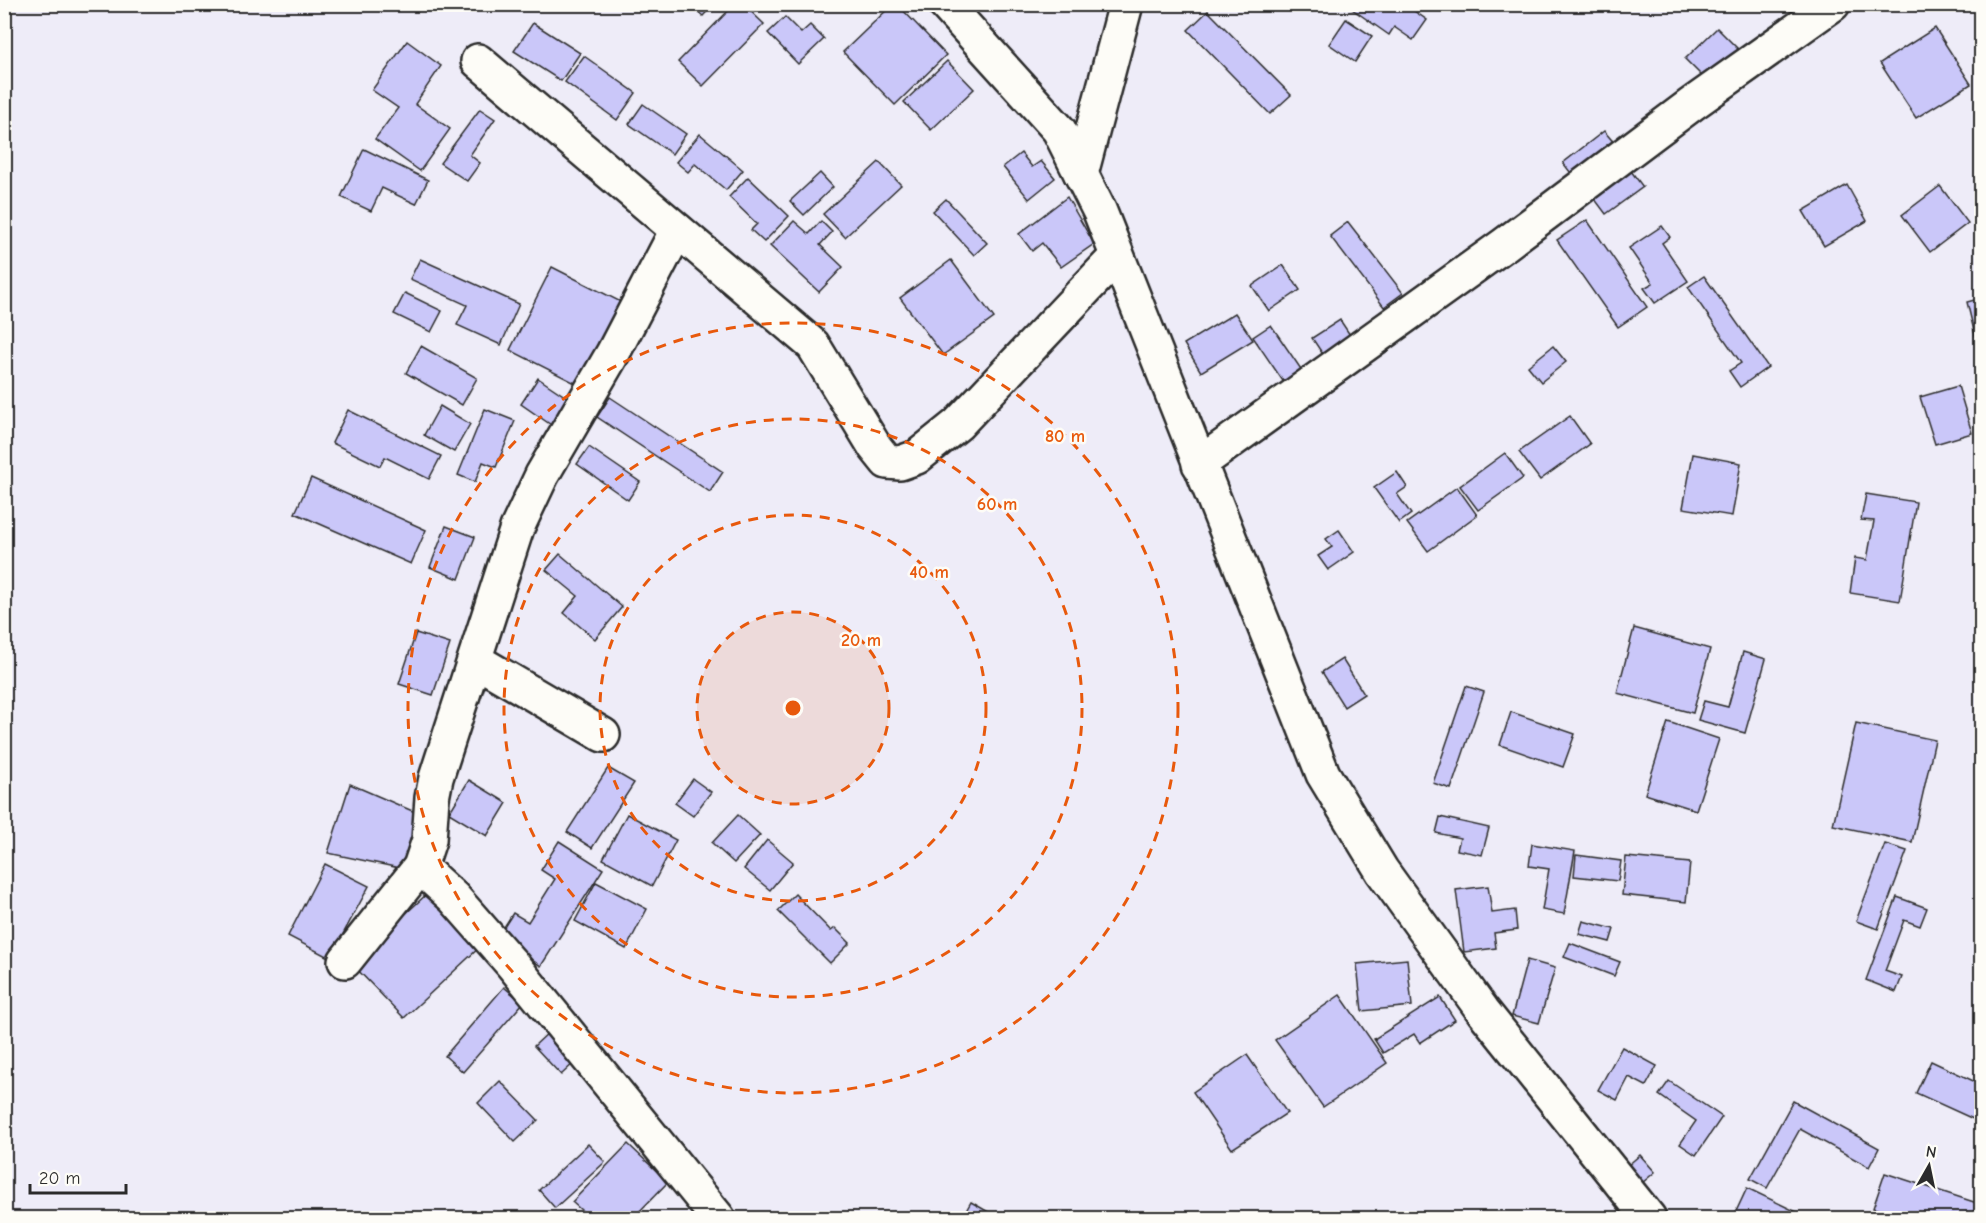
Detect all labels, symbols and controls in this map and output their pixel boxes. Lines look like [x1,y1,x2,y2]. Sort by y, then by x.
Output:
text: 80 m [1045,426,1085,447]
text: 60 m [977,494,1017,515]
text: 40 m [909,562,949,583]
text: 20 m [841,630,881,651]
centre of rings [783,698,803,718]
north arrow [1899,1136,1959,1196]
text: N [1925,1142,1938,1162]
scale bar [30,1157,126,1195]
text: 20 m [39,1168,80,1189]

